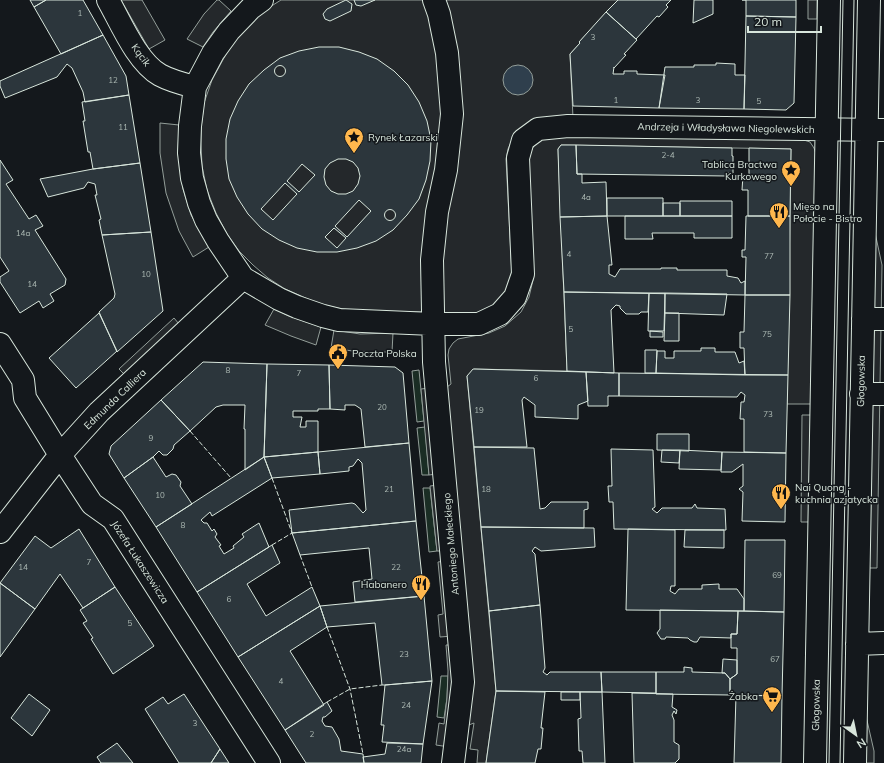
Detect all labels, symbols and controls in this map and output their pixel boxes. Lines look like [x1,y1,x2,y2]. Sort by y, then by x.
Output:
house number: 1 [78,8,83,18]
scale bar [748,8,821,34]
text: 20 m [754,14,782,29]
house number: 3 [591,32,596,42]
street label: Kącik [128,41,154,70]
house number: 12 [108,75,118,85]
house number: 1 [614,95,619,105]
house number: 3 [696,95,701,105]
house number: 5 [757,96,762,106]
street label: Andrzeja i Władysława Niegolewskich [637,120,815,136]
house number: 11 [118,122,128,132]
place icon: Rynek Łazarski [343,126,365,154]
place label: Rynek Łazarski [368,131,438,144]
house number: 2-4 [661,150,675,160]
place label: Tablica Bractwa Kurkowego [702,158,777,183]
place icon: Tablica Bractwa Kurkowego [780,159,802,187]
house number: 4a [581,192,591,202]
place label: Mięso na Połocie - Bistro [793,200,863,225]
restaurant icon: Mięso na Połocie - Bistro [768,201,790,229]
house number: 14a [16,228,30,238]
house number: 4 [567,249,572,259]
house number: 77 [764,251,774,261]
house number: 10 [141,269,151,279]
house number: 14 [27,279,37,289]
house number: 5 [569,324,574,334]
house number: 75 [762,329,772,339]
public building icon: Poczta Polska [327,342,349,370]
place label: Poczta Polska [352,347,417,360]
street label: Głogowska [854,355,868,407]
house number: 8 [226,365,231,375]
street label: Edmunda Calliera [81,366,149,432]
house number: 7 [297,368,302,378]
house number: 6 [534,373,539,383]
house number: 20 [377,402,387,412]
house number: 19 [474,405,484,415]
house number: 73 [763,409,773,419]
house number: 9 [149,433,154,443]
place label: Nai Quong - kuchnia azjatycka [795,481,878,506]
restaurant icon: Nai Quong - kuchnia azjatycka [770,482,792,510]
house number: 21 [384,484,394,494]
house number: 18 [481,484,491,494]
house number: 10 [155,490,165,500]
street label: Antoniego Małeckiego [440,492,462,596]
street label: Józefa Łukaszewicza [108,518,172,606]
house number: 8 [181,520,186,530]
house number: 7 [87,557,92,567]
house number: 14 [18,562,28,572]
house number: 22 [391,562,401,572]
house number: 69 [772,570,782,580]
restaurant icon: Habanero [410,573,432,601]
place label: Habanero [361,578,407,591]
house number: 6 [227,594,232,604]
house number: 5 [128,618,133,628]
house number: 23 [399,649,409,659]
house number: 67 [770,654,780,664]
house number: 4 [279,676,284,686]
street label: Głogowska [809,679,823,731]
supermarket icon: Żabka [761,685,783,713]
place label: Żabka [729,690,758,703]
house number: 24 [401,700,411,710]
north arrow [836,715,876,755]
house number: 3 [193,718,198,728]
house number: 2 [310,729,315,739]
text: N [854,735,869,752]
house number: 24a [397,744,411,754]

